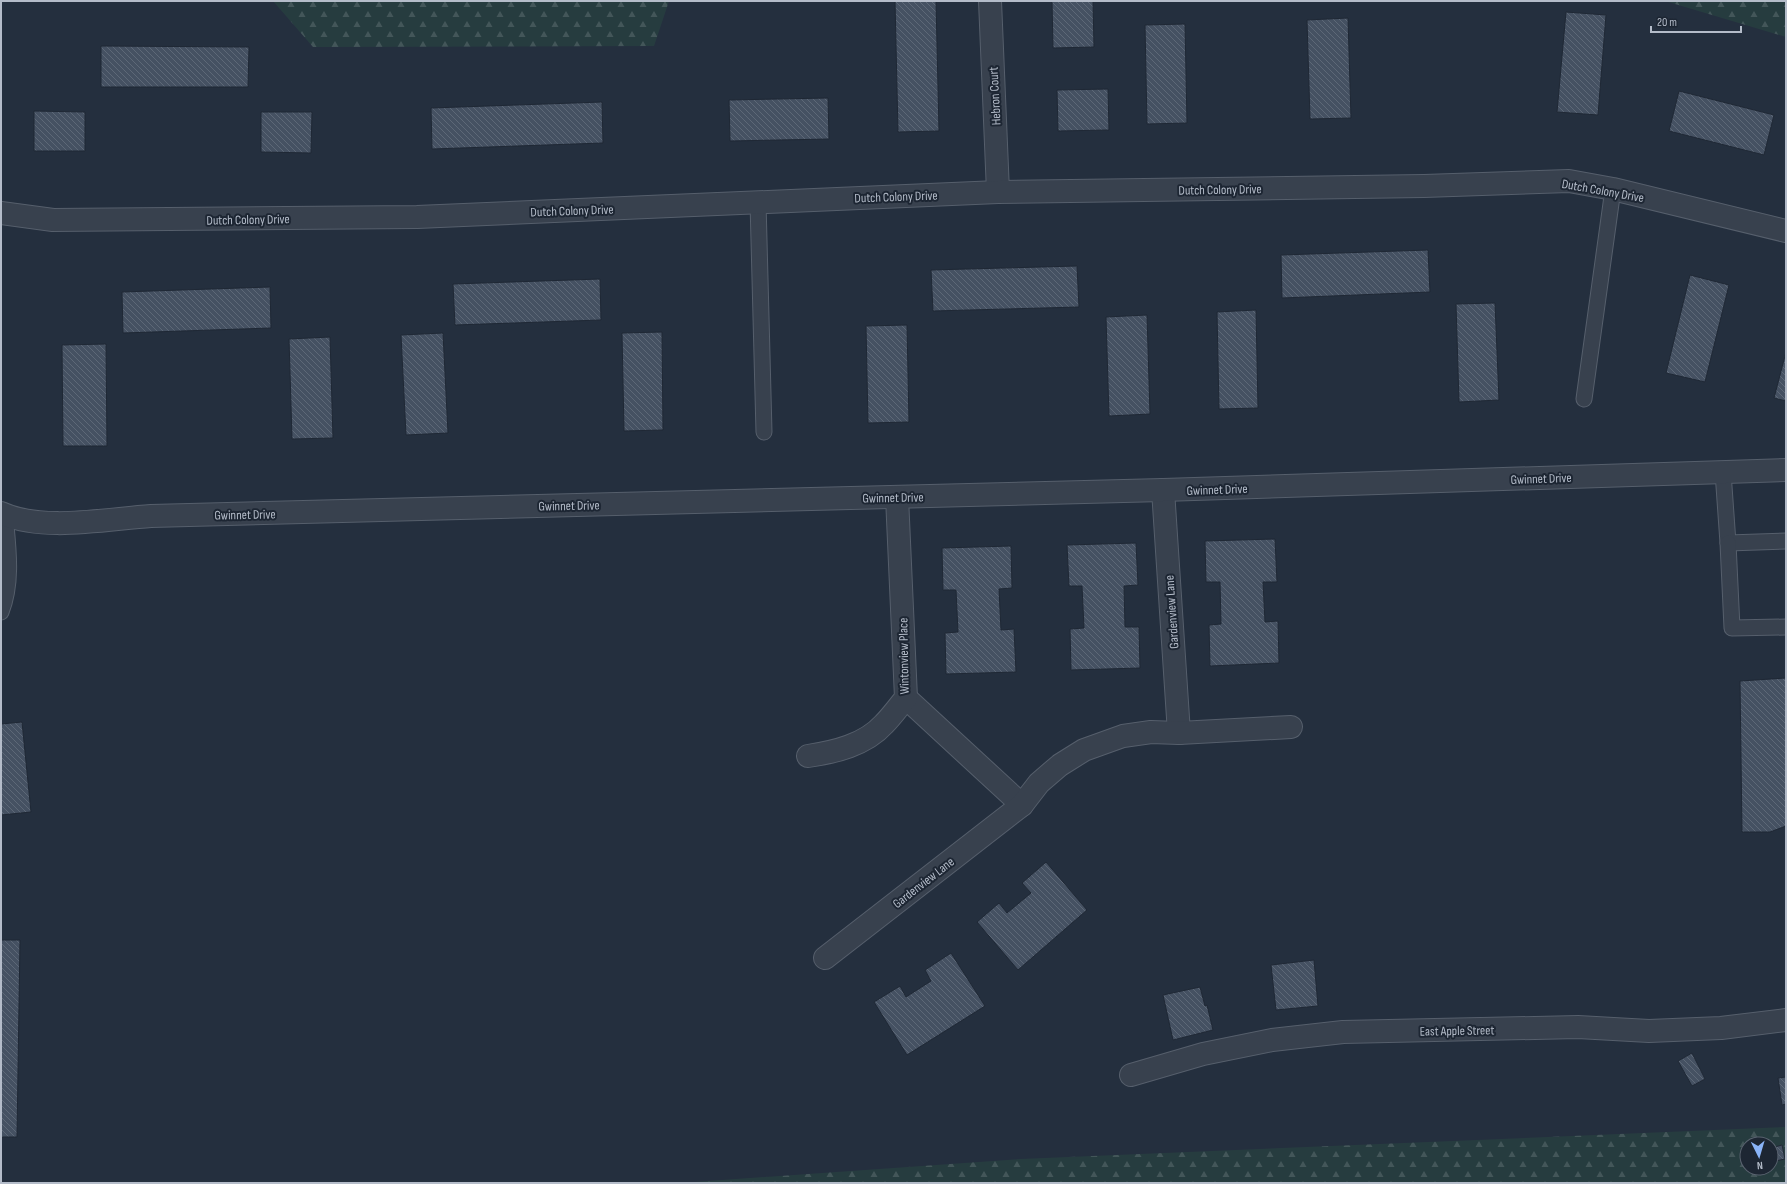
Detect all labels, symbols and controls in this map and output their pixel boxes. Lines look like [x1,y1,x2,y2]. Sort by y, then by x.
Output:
scale bar [1651,8,1741,34]
text: 20 m [1657,15,1677,30]
street label: Hebron Court [985,66,1005,126]
street label: Dutch Colony Drive [1560,176,1645,206]
street label: Dutch Colony Drive [1178,181,1262,199]
street label: Dutch Colony Drive [854,188,938,206]
street label: Dutch Colony Drive [530,202,614,220]
street label: Dutch Colony Drive [206,211,290,229]
street label: Gwinnet Drive [1510,470,1572,488]
street label: Gwinnet Drive [1186,481,1248,499]
street label: Gwinnet Drive [862,489,924,507]
street label: Gwinnet Drive [538,497,600,515]
street label: Gwinnet Drive [214,506,276,524]
street label: Gardenview Lane [1161,575,1183,649]
street label: Wintonview Place [895,618,913,694]
street label: Gardenview Lane [890,854,958,912]
street label: East Apple Street [1420,1022,1494,1040]
north arrow [1739,1136,1779,1176]
text: N [1756,1159,1763,1172]

